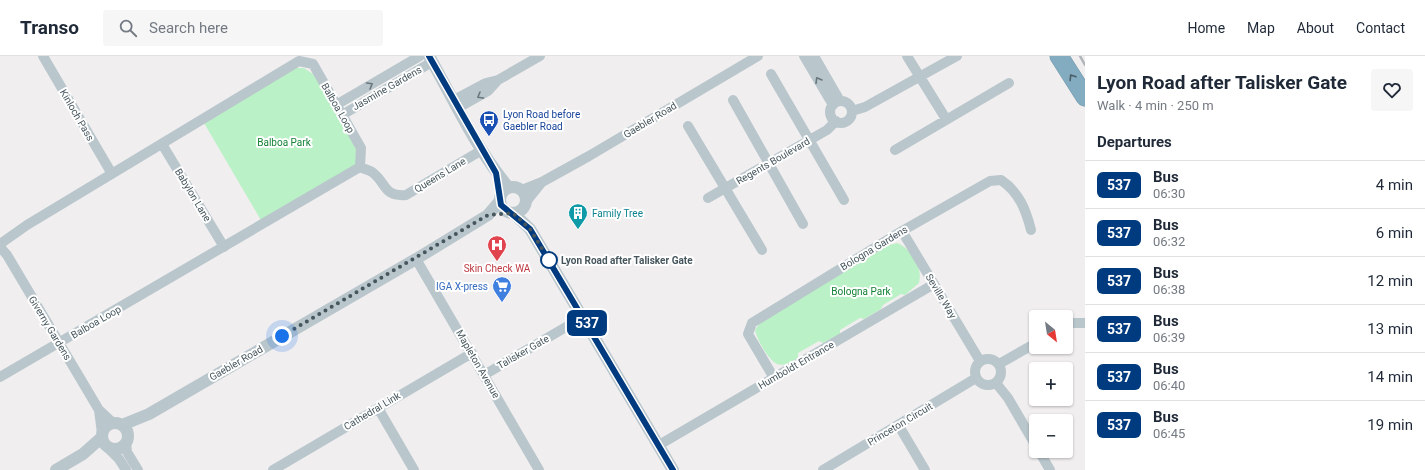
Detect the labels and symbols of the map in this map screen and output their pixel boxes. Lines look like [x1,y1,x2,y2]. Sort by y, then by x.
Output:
street label: Jasmine Gardens [351,64,423,112]
one-way arrow [1069,74,1077,81]
one-way arrow [816,77,823,84]
street label: Balboa Loop [319,81,357,135]
one-way arrow [366,83,373,90]
street label: Kinloch Pass [58,87,96,143]
one-way arrow [476,91,484,98]
street label: Gaebler Road [622,100,678,140]
bus stop icon: Lyon Road before Gaebler Road [478,109,500,137]
place label: Lyon Road before Gaebler Road [503,109,580,132]
street label: Regents Boulevard [734,135,812,187]
park label: Balboa Park [257,137,312,148]
street label: Queens Lane [412,155,468,195]
street label: Babylon Lane [173,167,213,223]
building icon: Family Tree [567,202,589,230]
place label: Family Tree [592,208,643,219]
street label: Bologna Gardens [838,224,910,272]
hospital icon: Skin Check WA [486,234,508,262]
marker: Lyon Road after Talisker Gate [540,251,558,269]
place label: Lyon Road after Talisker Gate [561,255,693,266]
place label: Skin Check WA [464,263,531,274]
street label: Seville Way [923,272,959,320]
supermarket icon: IGA X-press [491,275,513,303]
place label: IGA X-press [436,281,488,292]
park label: Bologna Park [831,286,892,297]
street label: Giverny Gardens [27,294,73,362]
street label: Balboa Loop [69,303,123,341]
line badge: 537 [564,310,610,336]
north arrow [1029,310,1073,354]
your location [272,326,292,346]
street label: Mapleton Avenue [454,328,502,400]
street label: Talisker Gate [495,333,551,371]
street label: Humboldt Entrance [756,339,836,391]
street label: Gaebler Road [207,343,265,383]
street label: Cathedral Link [342,389,403,432]
street label: Princeton Circuit [866,400,934,448]

